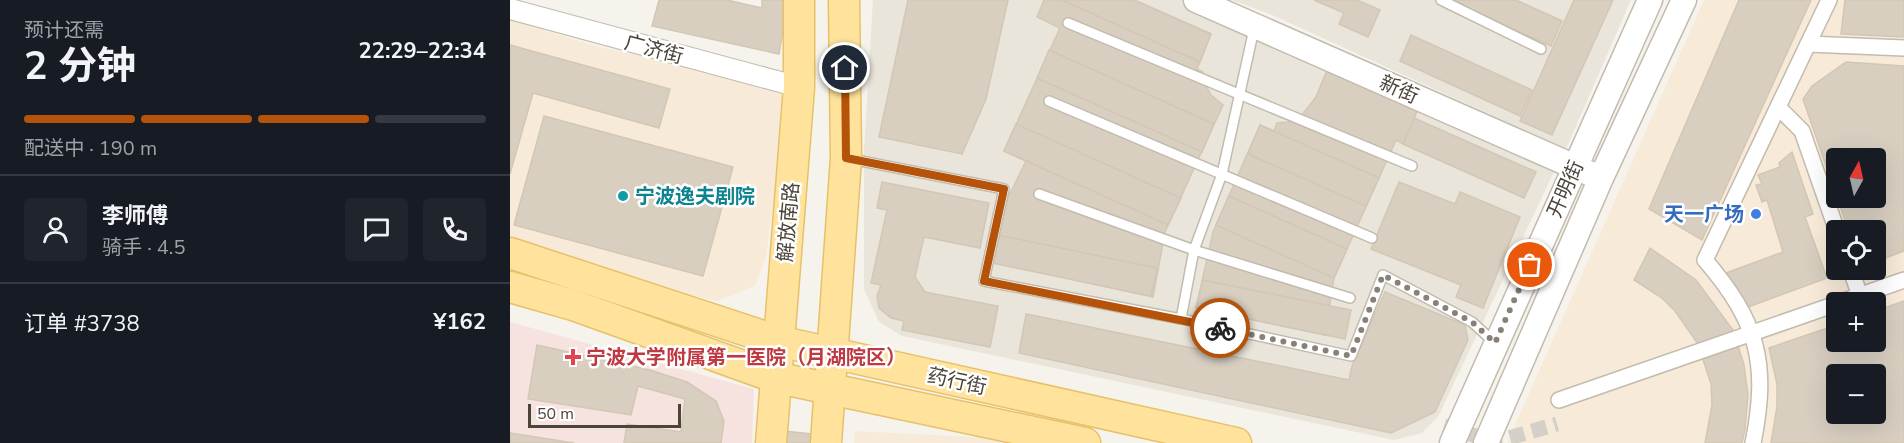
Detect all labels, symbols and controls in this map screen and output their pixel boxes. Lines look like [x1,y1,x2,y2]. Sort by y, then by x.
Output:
text: 预计还需 [24,17,104,44]
street label: 广济街 [621,29,686,70]
text: 22:29–22:34 [358,36,486,66]
text: 2 分钟 [24,40,136,93]
pin [819,42,870,93]
icon: home [828,51,861,84]
street label: 新街 [1375,69,1423,110]
text: 配送中 · 190 m [24,135,157,162]
north arrow [1826,148,1886,208]
map controls [1826,148,1886,424]
street label: 开明街 [1541,156,1590,222]
street label: 解放南路 [772,181,805,263]
place label: 宁波逸夫剧院 [635,183,755,210]
marker: 宁波逸夫剧院 [616,189,630,203]
button: person [24,198,87,261]
button: chat [345,198,408,261]
button: phone [423,198,486,261]
text: 李师傅 [102,201,168,231]
place label: 天一广场 [1664,201,1744,228]
marker: 天一广场 [1749,207,1763,221]
button: locate [1826,220,1886,280]
text: 骑手 · 4.5 [102,234,185,261]
pin [1504,239,1555,290]
icon: bag [1513,248,1546,281]
button: + [1826,292,1886,352]
courier [1190,298,1250,358]
text: ¥162 [433,307,486,337]
text: 订单 #3738 [24,309,140,339]
icon: bike [1204,312,1237,345]
place label: 宁波大学附属第一医院（月湖院区） [586,344,906,371]
marker: 宁波大学附属第一医院（月湖院区） [564,348,582,366]
street label: 药行街 [925,362,989,401]
button: − [1826,364,1886,424]
scale bar [528,401,681,428]
text: 50 m [537,403,574,425]

